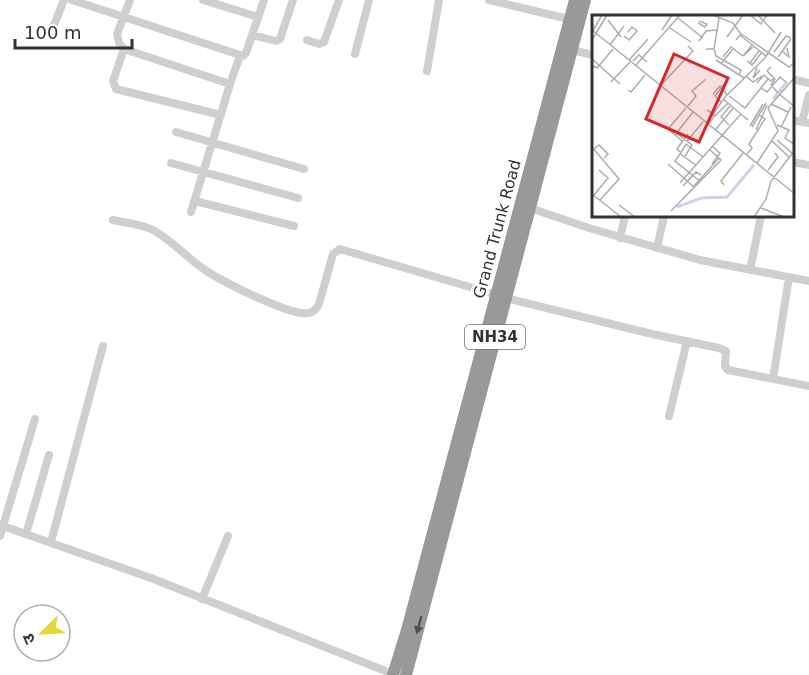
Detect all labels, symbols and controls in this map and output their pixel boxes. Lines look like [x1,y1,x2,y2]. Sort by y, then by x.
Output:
scale bar [15,12,132,50]
inset map [592,15,794,218]
text: 100 m [24,22,82,43]
street label: Grand Trunk Road [469,158,525,300]
road number: NH34 [465,325,525,349]
north arrow [12,603,72,663]
one-way arrow [414,616,423,634]
text: उ [18,630,39,647]

